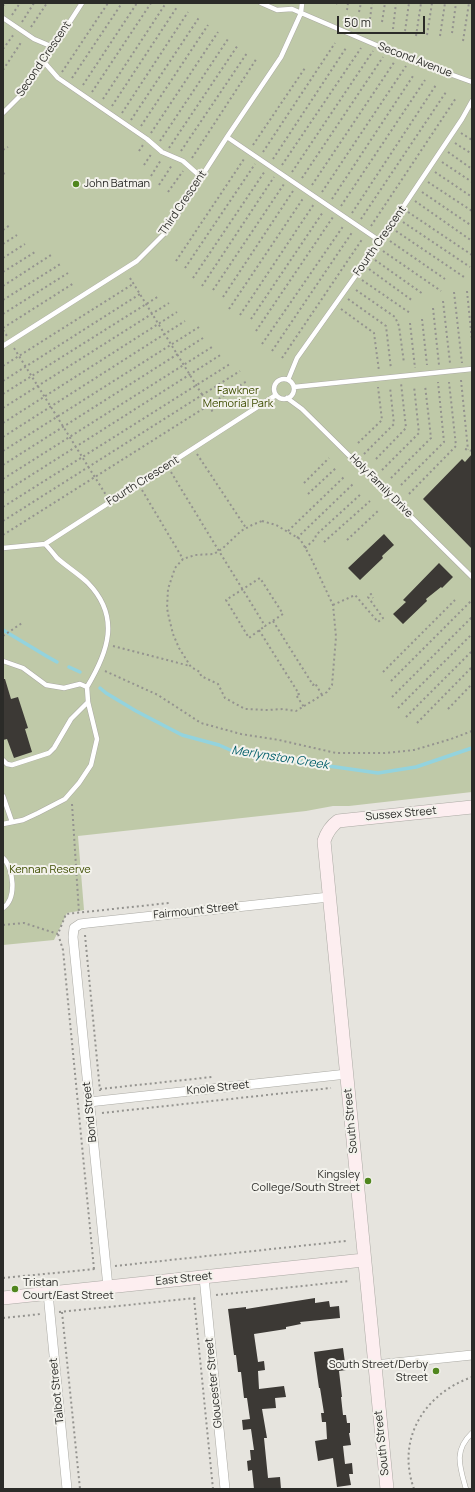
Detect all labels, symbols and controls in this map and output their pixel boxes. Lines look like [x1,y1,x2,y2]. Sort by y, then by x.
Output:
scale bar [339,8,427,34]
text: 50 m [344,14,371,31]
street label: Second Crescent [14,19,74,99]
street label: Second Avenue [376,40,454,80]
street label: Third Crescent [156,168,210,238]
place label: John Batman [84,177,150,191]
marker: John Batman [71,179,81,189]
street label: Fourth Crescent [351,203,409,279]
park label: Fawkner Memorial Park [203,384,273,410]
street label: Holy Family Drive [347,452,415,520]
street label: Fourth Crescent [104,454,182,508]
water label: Merlynston Creek [231,743,329,773]
street label: Sussex Street [365,804,437,824]
park label: Kennan Reserve [9,863,91,877]
street label: Fairmount Street [153,900,239,922]
street label: Knole Street [186,1078,250,1098]
street label: Bond Street [80,1081,100,1143]
street label: South Street [342,1088,360,1154]
place label: Kingsley College/South Street [252,1168,360,1194]
marker: Kingsley College/South Street [363,1176,373,1186]
street label: East Street [155,1269,213,1289]
place label: Tristan Court/East Street [23,1276,114,1302]
marker: Tristan Court/East Street [10,1284,20,1294]
street label: Gloucester Street [203,1337,225,1429]
street label: Talbot Street [47,1357,67,1425]
place label: South Street/Derby Street [329,1358,428,1384]
marker: South Street/Derby Street [431,1366,441,1376]
street label: South Street [372,1410,392,1476]

